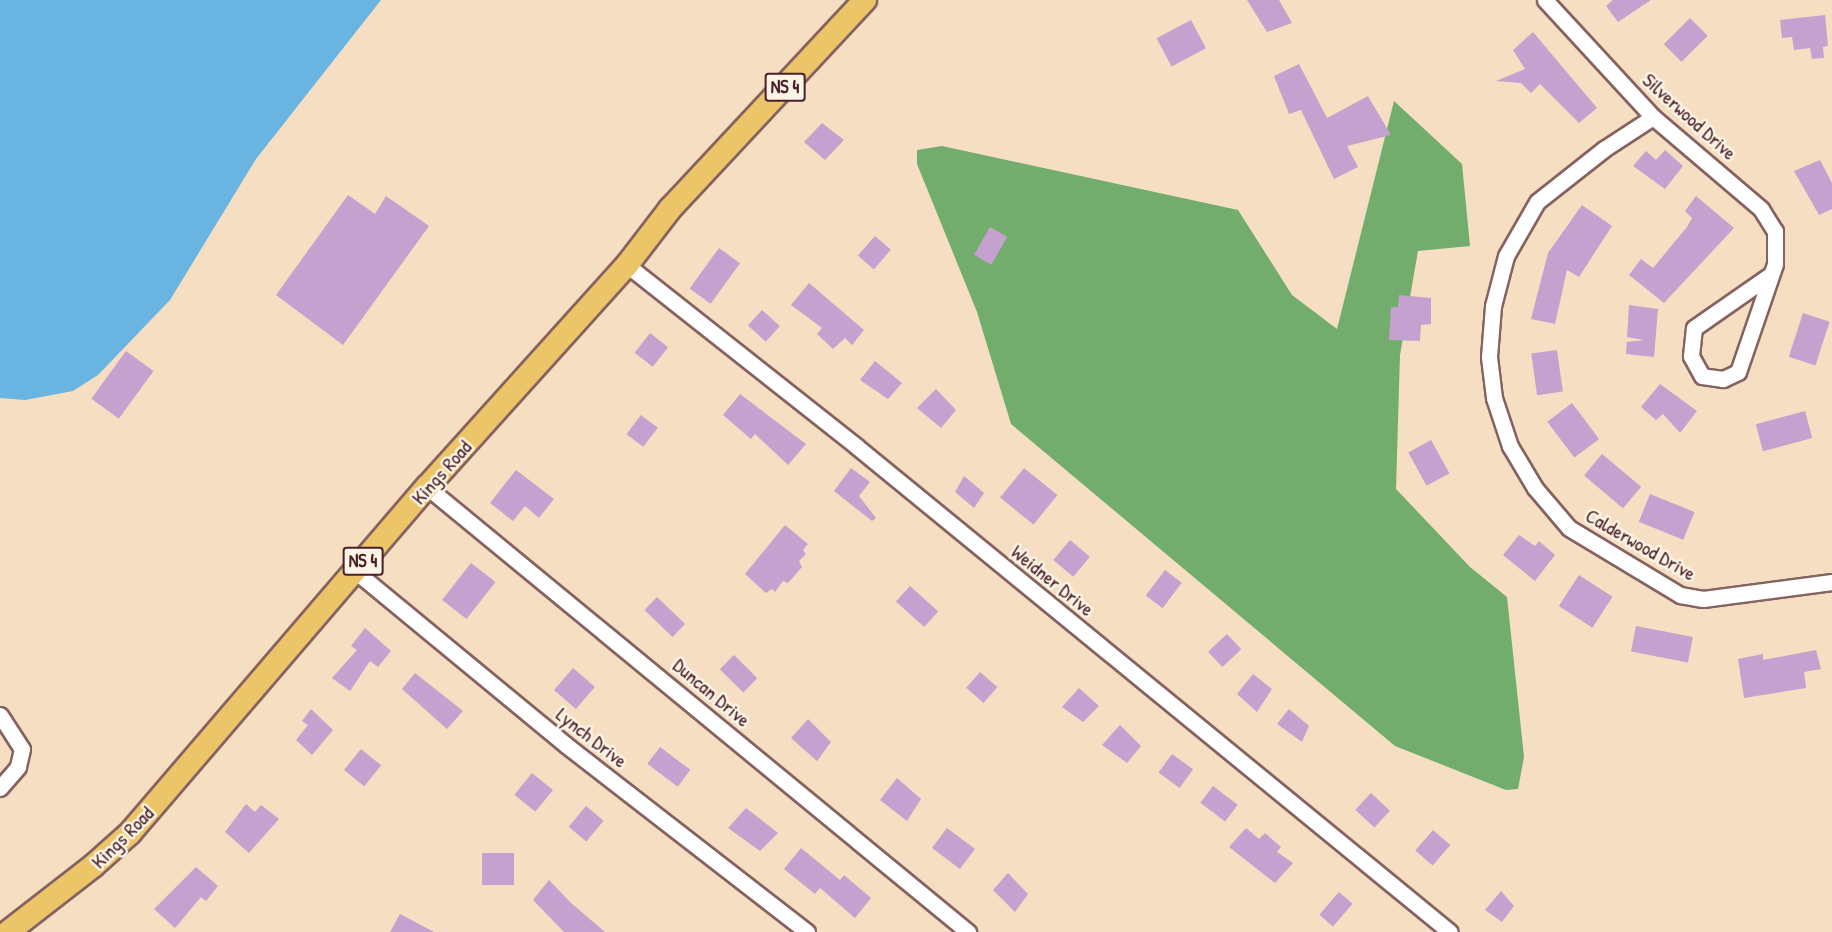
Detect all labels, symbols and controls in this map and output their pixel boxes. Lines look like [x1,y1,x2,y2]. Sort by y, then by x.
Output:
street label: Silverwood Drive [1638,68,1742,164]
road number: NS 4 [764,72,806,102]
street label: Kings Road [406,435,476,509]
street label: Calderwood Drive [1582,503,1700,585]
street label: Weidner Drive [1007,539,1099,621]
road number: NS 4 [342,546,384,576]
street label: Duncan Drive [669,653,755,731]
street label: Lynch Drive [552,702,632,772]
street label: Kings Road [86,801,158,873]

